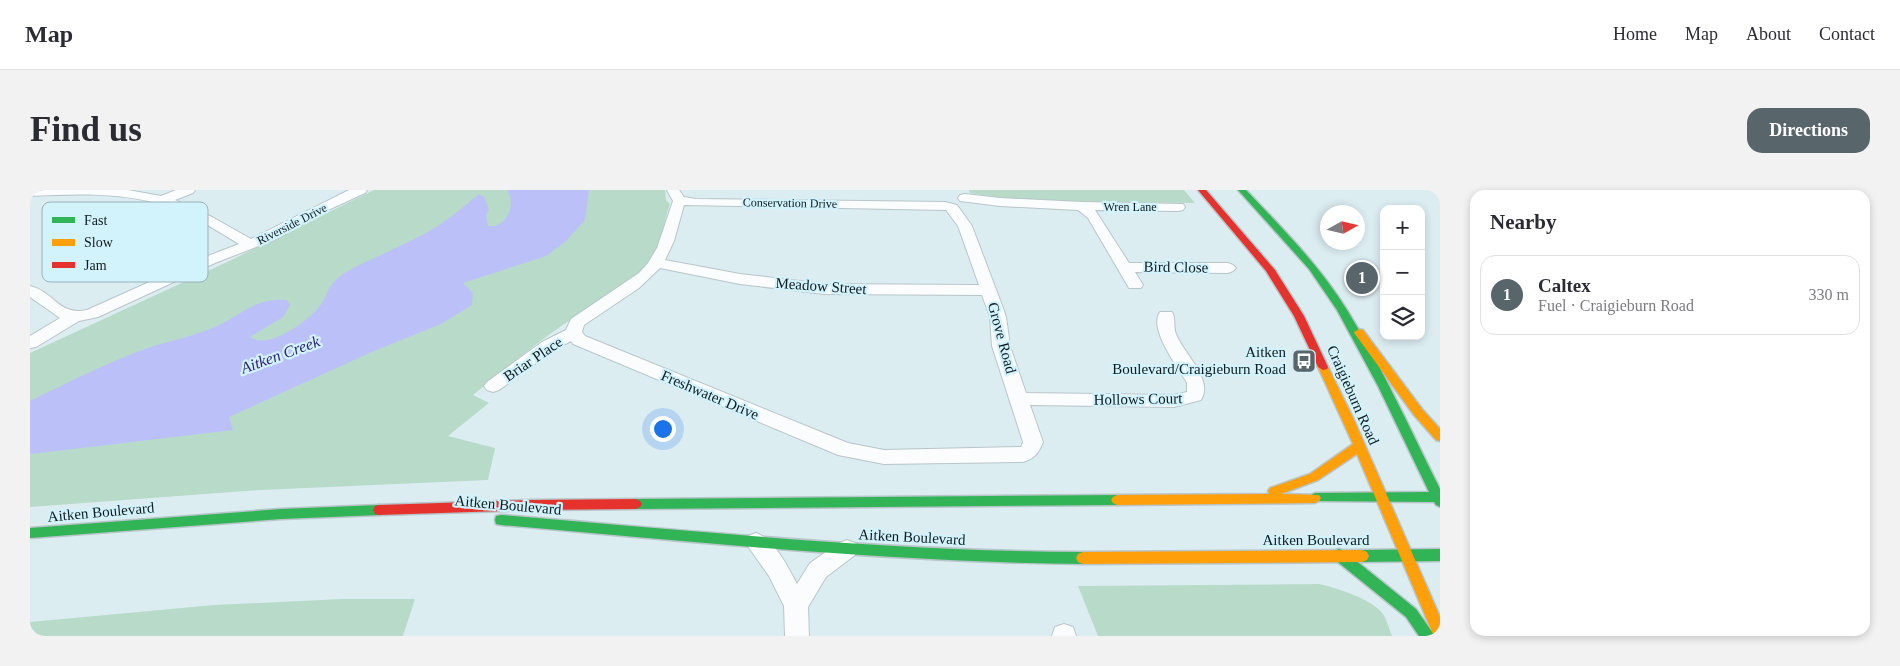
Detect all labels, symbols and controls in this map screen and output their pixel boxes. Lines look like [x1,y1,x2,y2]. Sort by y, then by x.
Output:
text: Map [25,21,73,47]
text: Home [1613,24,1657,44]
text: Map [1685,24,1718,44]
text: About [1746,24,1791,44]
text: Contact [1819,24,1875,44]
button: Directions [1747,108,1870,153]
text: Find us [30,110,142,149]
street label: Conservation Drive [743,195,837,211]
street label: Riverside Drive [255,200,329,248]
street label: Wren Lane [1103,200,1157,214]
legend [42,202,208,282]
north arrow [1320,205,1365,250]
map controls [1380,205,1425,340]
button: + [1380,205,1425,250]
text: Nearby [1490,210,1557,234]
text: Fast [84,213,107,228]
text: Slow [84,235,114,250]
button: − [1380,250,1425,295]
text: Jam [84,258,107,273]
street label: Bird Close [1144,258,1209,276]
pin: 1 [1346,259,1378,297]
street label: Meadow Street [775,275,868,297]
text: Caltex [1538,275,1591,296]
text: 1 [1503,286,1511,303]
text: 330 m [1809,286,1849,303]
button: layers [1380,295,1425,340]
text: Fuel · Craigieburn Road [1538,297,1694,314]
street label: Grove Road [985,301,1019,376]
water label: Aitken Creek [238,332,323,377]
street label: Briar Place [501,333,566,384]
street label: Craigieburn Road [1324,343,1382,448]
place label: Aitken Boulevard/Craigieburn Road [1112,344,1286,377]
bus stop icon: Aitken Boulevard/Craigieburn Road [1291,348,1317,374]
street label: Freshwater Drive [659,367,762,423]
street label: Hollows Court [1093,390,1183,408]
your location [650,416,676,442]
street label: Aitken Boulevard [454,492,563,518]
street label: Aitken Boulevard [47,499,156,525]
street label: Aitken Boulevard [858,526,966,548]
street label: Aitken Boulevard [1262,532,1370,548]

